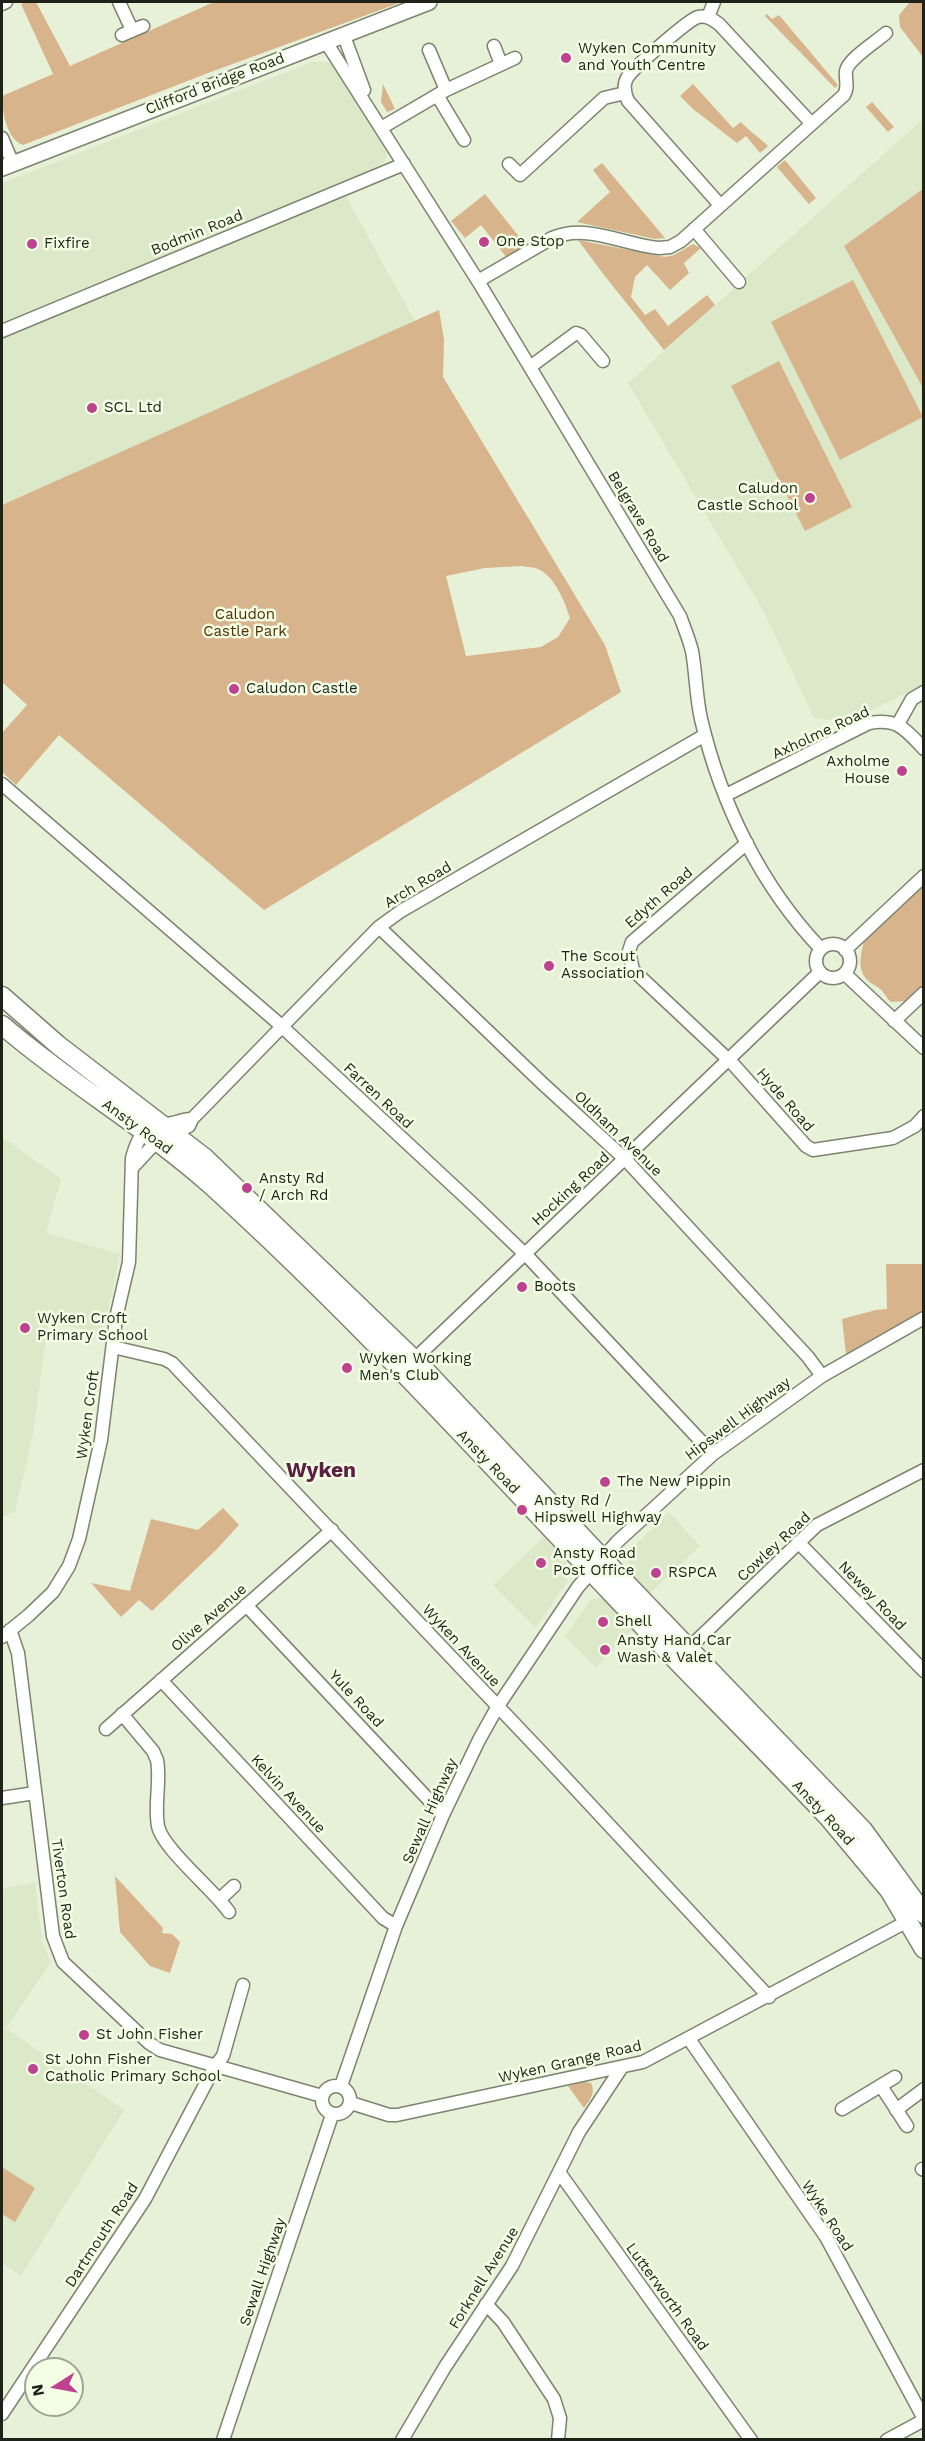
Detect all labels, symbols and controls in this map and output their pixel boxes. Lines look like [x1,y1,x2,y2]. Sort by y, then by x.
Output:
place label: Wyken Community and Youth Centre [578,40,716,75]
street label: Clifford Bridge Road [143,49,287,119]
marker: Wyken Community and Youth Centre [559,51,573,65]
street label: Bodmin Road [148,206,246,260]
place label: One Stop [496,233,565,251]
place label: Fixfire [44,235,90,253]
marker: One Stop [477,235,491,249]
marker: Fixfire [25,237,39,251]
place label: SCL Ltd [104,399,162,417]
marker: SCL Ltd [85,401,99,415]
street label: Belgrave Road [604,468,672,566]
place label: Caludon Castle School [697,480,798,515]
marker: Caludon Castle School [803,491,817,505]
park label: Caludon Castle Park [203,606,287,641]
place label: Caludon Castle [246,680,358,698]
marker: Caludon Castle [227,682,241,696]
street label: Axholme Road [769,703,873,763]
place label: Axholme House [826,753,890,788]
marker: Axholme House [895,764,909,778]
street label: Arch Road [381,858,455,912]
street label: Edyth Road [621,864,697,932]
place label: The Scout Association [561,948,645,983]
marker: The Scout Association [542,959,556,973]
street label: Farren Road [339,1059,417,1133]
street label: Hyde Road [752,1064,818,1136]
street label: Oldham Avenue [570,1087,666,1181]
street label: Ansty Road [98,1095,176,1159]
street label: Hocking Road [528,1148,614,1230]
place label: Ansty Rd / Arch Rd [259,1170,328,1205]
marker: Ansty Rd / Arch Rd [240,1181,254,1195]
place label: Boots [534,1278,576,1296]
marker: Boots [515,1280,529,1294]
place label: Wyken Croft Primary School [37,1310,148,1345]
marker: Wyken Croft Primary School [18,1321,32,1335]
place label: Wyken Working Men's Club [359,1350,471,1385]
marker: Wyken Working Men's Club [340,1361,354,1375]
street label: Wyken Croft [73,1369,103,1461]
street label: Hipswell Highway [682,1373,794,1465]
street label: Ansty Road [453,1426,523,1498]
district label: Wyken [286,1458,356,1484]
place label: The New Pippin [617,1473,731,1491]
marker: The New Pippin [598,1475,612,1489]
place label: Ansty Rd / Hipswell Highway [534,1492,661,1527]
marker: Ansty Rd / Hipswell Highway [515,1503,529,1517]
street label: Cowley Road [734,1508,814,1586]
place label: Ansty Road Post Office [553,1545,636,1580]
marker: Ansty Road Post Office [534,1556,548,1570]
street label: Newey Road [834,1558,910,1634]
place label: RSPCA [668,1564,717,1582]
marker: RSPCA [649,1566,663,1580]
street label: Olive Avenue [167,1580,251,1656]
street label: Wyken Avenue [418,1601,504,1691]
place label: Shell [615,1613,652,1631]
marker: Shell [596,1615,610,1629]
place label: Ansty Hand Car Wash & Valet [617,1632,731,1667]
marker: Ansty Hand Car Wash & Valet [598,1643,612,1657]
street label: Yule Road [325,1667,387,1731]
street label: Kelvin Avenue [247,1751,329,1837]
street label: Sewall Highway [399,1755,461,1867]
street label: Ansty Road [788,1777,858,1849]
street label: Tiverton Road [47,1838,79,1940]
place label: St John Fisher [96,2026,203,2044]
marker: St John Fisher [77,2028,91,2042]
street label: Wyken Grange Road [497,2037,643,2087]
place label: St John Fisher Catholic Primary School [45,2051,221,2086]
marker: St John Fisher Catholic Primary School [26,2062,40,2076]
street label: Wyke Road [797,2177,857,2255]
street label: Dartmouth Road [61,2179,143,2291]
street label: Sewall Highway [236,2215,290,2329]
street label: Forknell Avenue [445,2224,523,2332]
street label: Lutterworth Road [622,2240,712,2354]
north arrow [24,2357,84,2417]
text: N [27,2383,48,2398]

